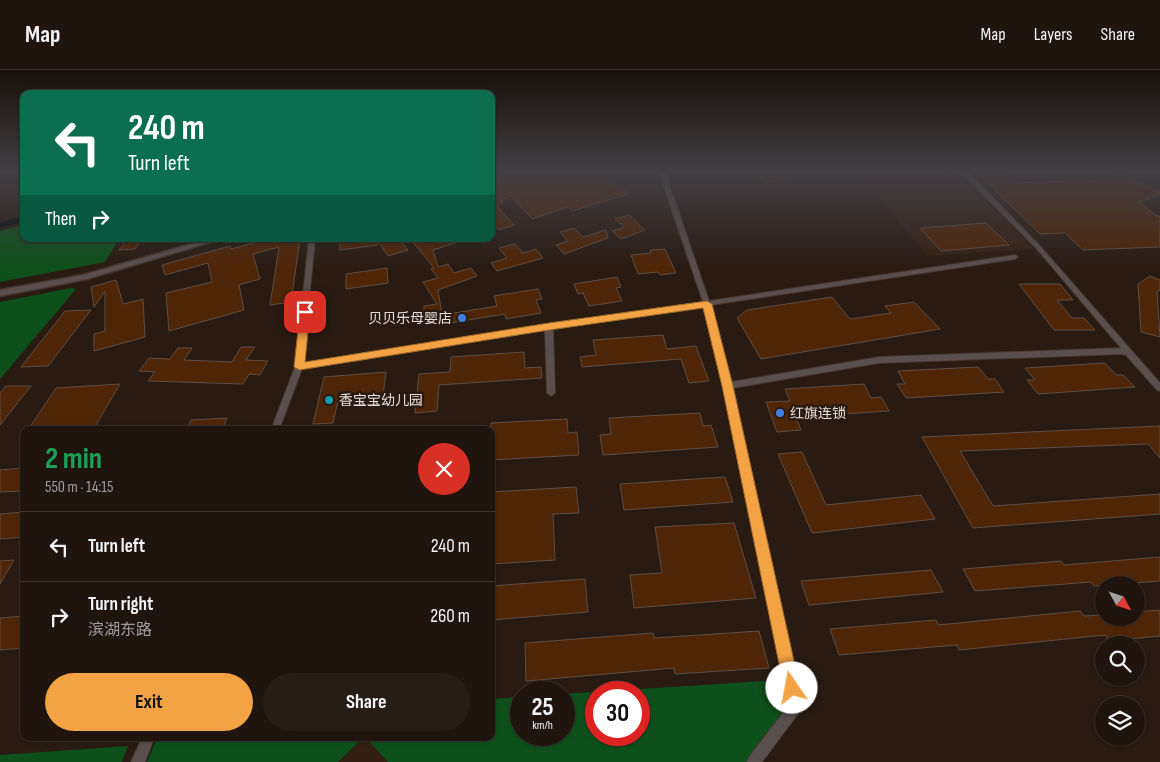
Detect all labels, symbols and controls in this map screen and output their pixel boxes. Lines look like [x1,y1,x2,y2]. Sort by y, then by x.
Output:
text: Map [25,20,60,49]
text: Map [981,24,1006,45]
text: Layers [1034,24,1073,45]
text: Share [1101,24,1135,45]
text: 240 m [128,107,205,150]
icon: left [45,110,110,175]
text: Turn left [128,150,190,177]
icon: right [86,205,114,233]
text: Then [45,208,76,231]
pin [284,291,326,333]
icon: arrive [291,298,319,326]
place label: 贝贝乐母婴店 [368,310,452,327]
marker: 贝贝乐母婴店 [456,312,468,324]
place label: 香宝宝幼儿园 [339,392,423,409]
marker: 香宝宝幼儿园 [323,394,335,406]
place label: 红旗连锁 [790,405,846,422]
marker: 红旗连锁 [774,407,786,419]
text: 2 min [45,441,102,477]
button: close [418,443,470,495]
text: 550 m · 14:15 [45,478,113,497]
icon: left [45,533,73,561]
text: Turn left [88,535,145,558]
text: 240 m [431,535,470,558]
north arrow [1095,576,1145,626]
map controls [1095,576,1145,746]
text: Turn right [88,593,153,616]
icon: right [45,603,73,631]
text: 260 m [430,605,470,628]
text: 滨湖东路 [88,621,152,640]
button: search [1095,636,1145,686]
position arrow [765,661,817,713]
button: Exit [45,673,253,731]
button: Share [263,673,470,731]
speed limit sign: 30 [585,681,650,746]
text: 25 [532,692,553,723]
button: layers [1095,696,1145,746]
text: km/h [532,718,553,733]

